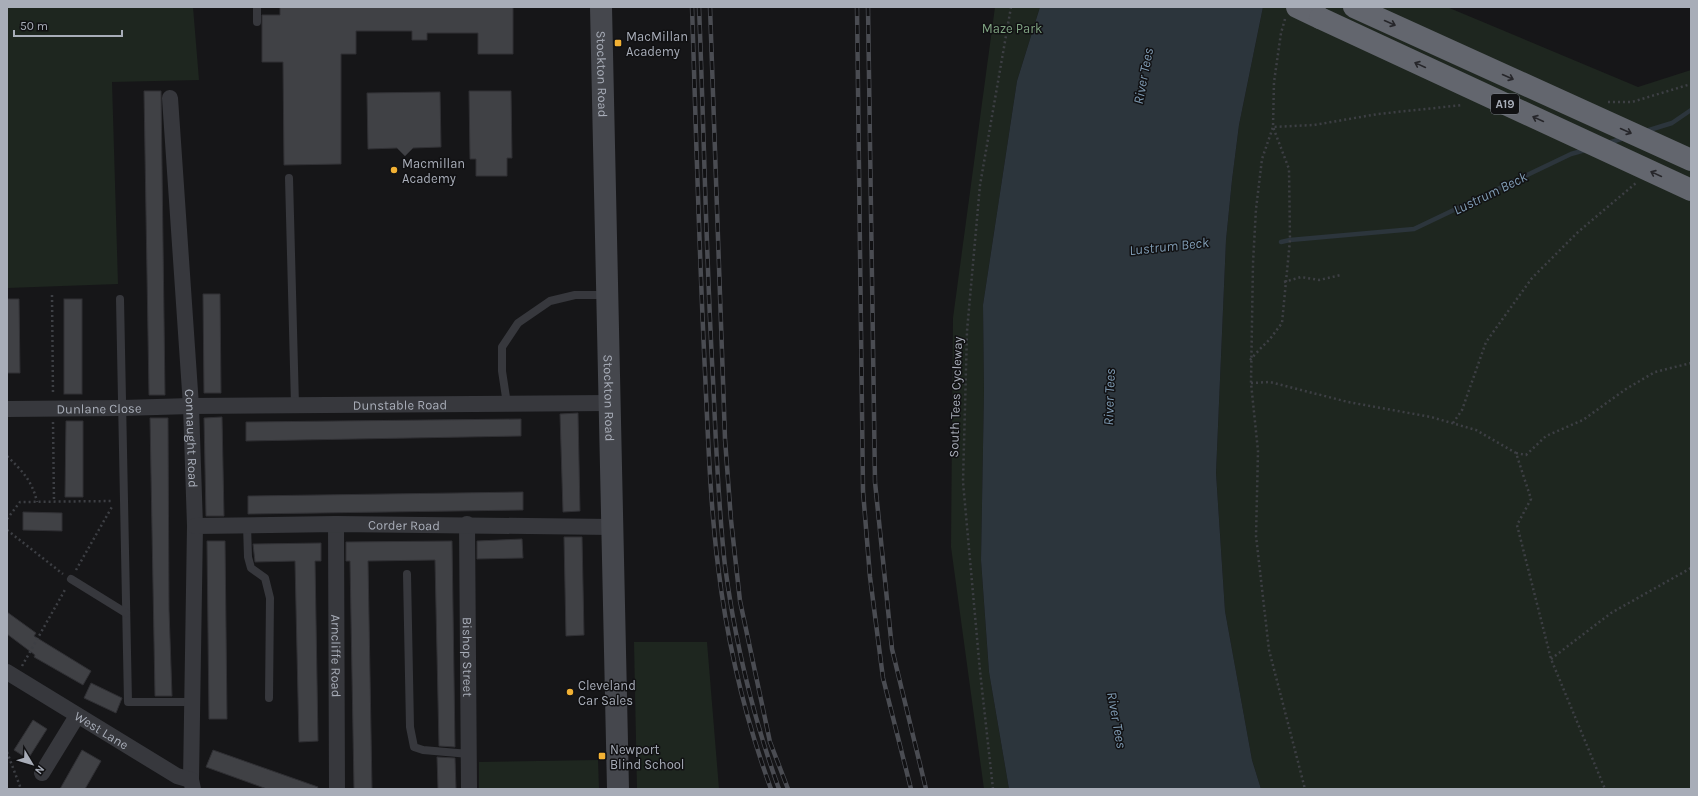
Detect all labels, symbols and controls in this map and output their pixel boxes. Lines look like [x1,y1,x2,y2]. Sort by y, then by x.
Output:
scale bar [14,12,122,38]
text: 50 m [20,19,48,33]
one-way arrow [1383,20,1395,27]
park label: Maze Park [982,21,1042,36]
place label: MacMillan Academy [626,29,688,59]
street label: Stockton Road [594,30,610,118]
marker: MacMillan Academy [613,38,623,48]
water label: River Tees [1130,46,1157,106]
one-way arrow [1414,61,1426,68]
one-way arrow [1502,74,1514,81]
road number: A19 [1491,94,1519,114]
one-way arrow [1532,115,1544,122]
one-way arrow [1620,128,1632,135]
place label: Macmillan Academy [402,156,465,186]
marker: Macmillan Academy [389,165,399,175]
water label: Lustrum Beck [1451,168,1531,219]
one-way arrow [1650,170,1662,177]
water label: Lustrum Beck [1128,234,1211,259]
street label: South Tees Cycleway [946,336,965,458]
street label: Stockton Road [601,354,617,441]
water label: River Tees [1100,368,1119,426]
street label: Connaught Road [182,388,201,488]
street label: Dunstable Road [353,397,447,413]
street label: Dunlane Close [56,400,142,417]
street label: Corder Road [368,517,440,533]
street label: Arncliffe Road [328,615,344,697]
street label: Bishop Street [460,617,475,697]
place label: Cleveland Car Sales [578,678,636,708]
marker: Cleveland Car Sales [565,687,575,697]
water label: River Tees [1103,691,1130,750]
street label: West Lane [72,708,131,753]
place label: Newport Blind School [610,742,685,772]
north arrow [12,744,52,784]
marker: Newport Blind School [597,751,607,761]
text: N [32,763,47,777]

